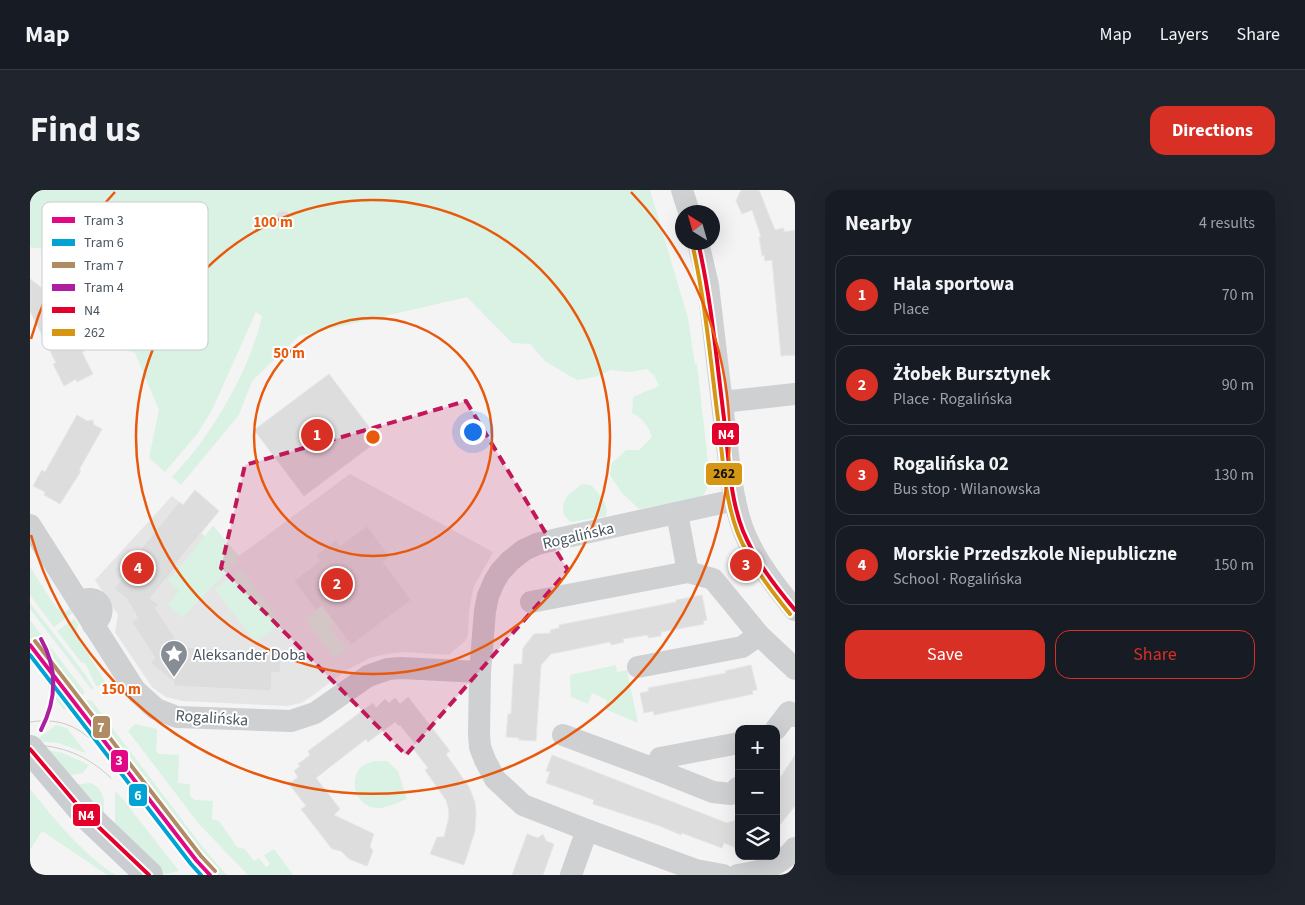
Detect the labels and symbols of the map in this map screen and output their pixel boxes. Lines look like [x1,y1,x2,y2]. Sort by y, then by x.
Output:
legend [42,202,208,350]
north arrow [675,205,720,250]
text: Tram 3 [84,211,124,231]
text: 100 m [253,212,293,233]
text: Tram 6 [84,233,124,253]
text: Tram 7 [84,256,124,276]
text: Tram 4 [84,278,124,298]
text: N4 [84,301,100,321]
text: 262 [84,323,105,343]
text: 50 m [273,343,305,364]
pin: 1 [301,416,333,454]
your location [460,419,486,445]
line badge: N4 [711,422,740,446]
text: N4 [718,425,735,445]
centre of rings [364,428,382,446]
line badge: 262 [705,462,743,486]
text: 262 [713,464,735,484]
street label: Rogalińska [540,517,616,555]
pin: 3 [730,546,762,584]
pin: 4 [122,549,154,587]
pin: 2 [321,565,353,603]
place icon: Aleksander Doba [159,639,189,678]
place label: Aleksander Doba [193,644,306,666]
text: 150 m [101,679,141,700]
street label: Rogalińska [175,704,249,732]
line badge: 7 [92,715,111,739]
text: 7 [97,718,105,738]
line badge: 3 [110,749,129,773]
text: 3 [115,751,123,771]
line badge: 6 [128,783,148,807]
text: 6 [134,786,142,806]
line badge: N4 [72,803,101,827]
text: N4 [78,806,95,826]

